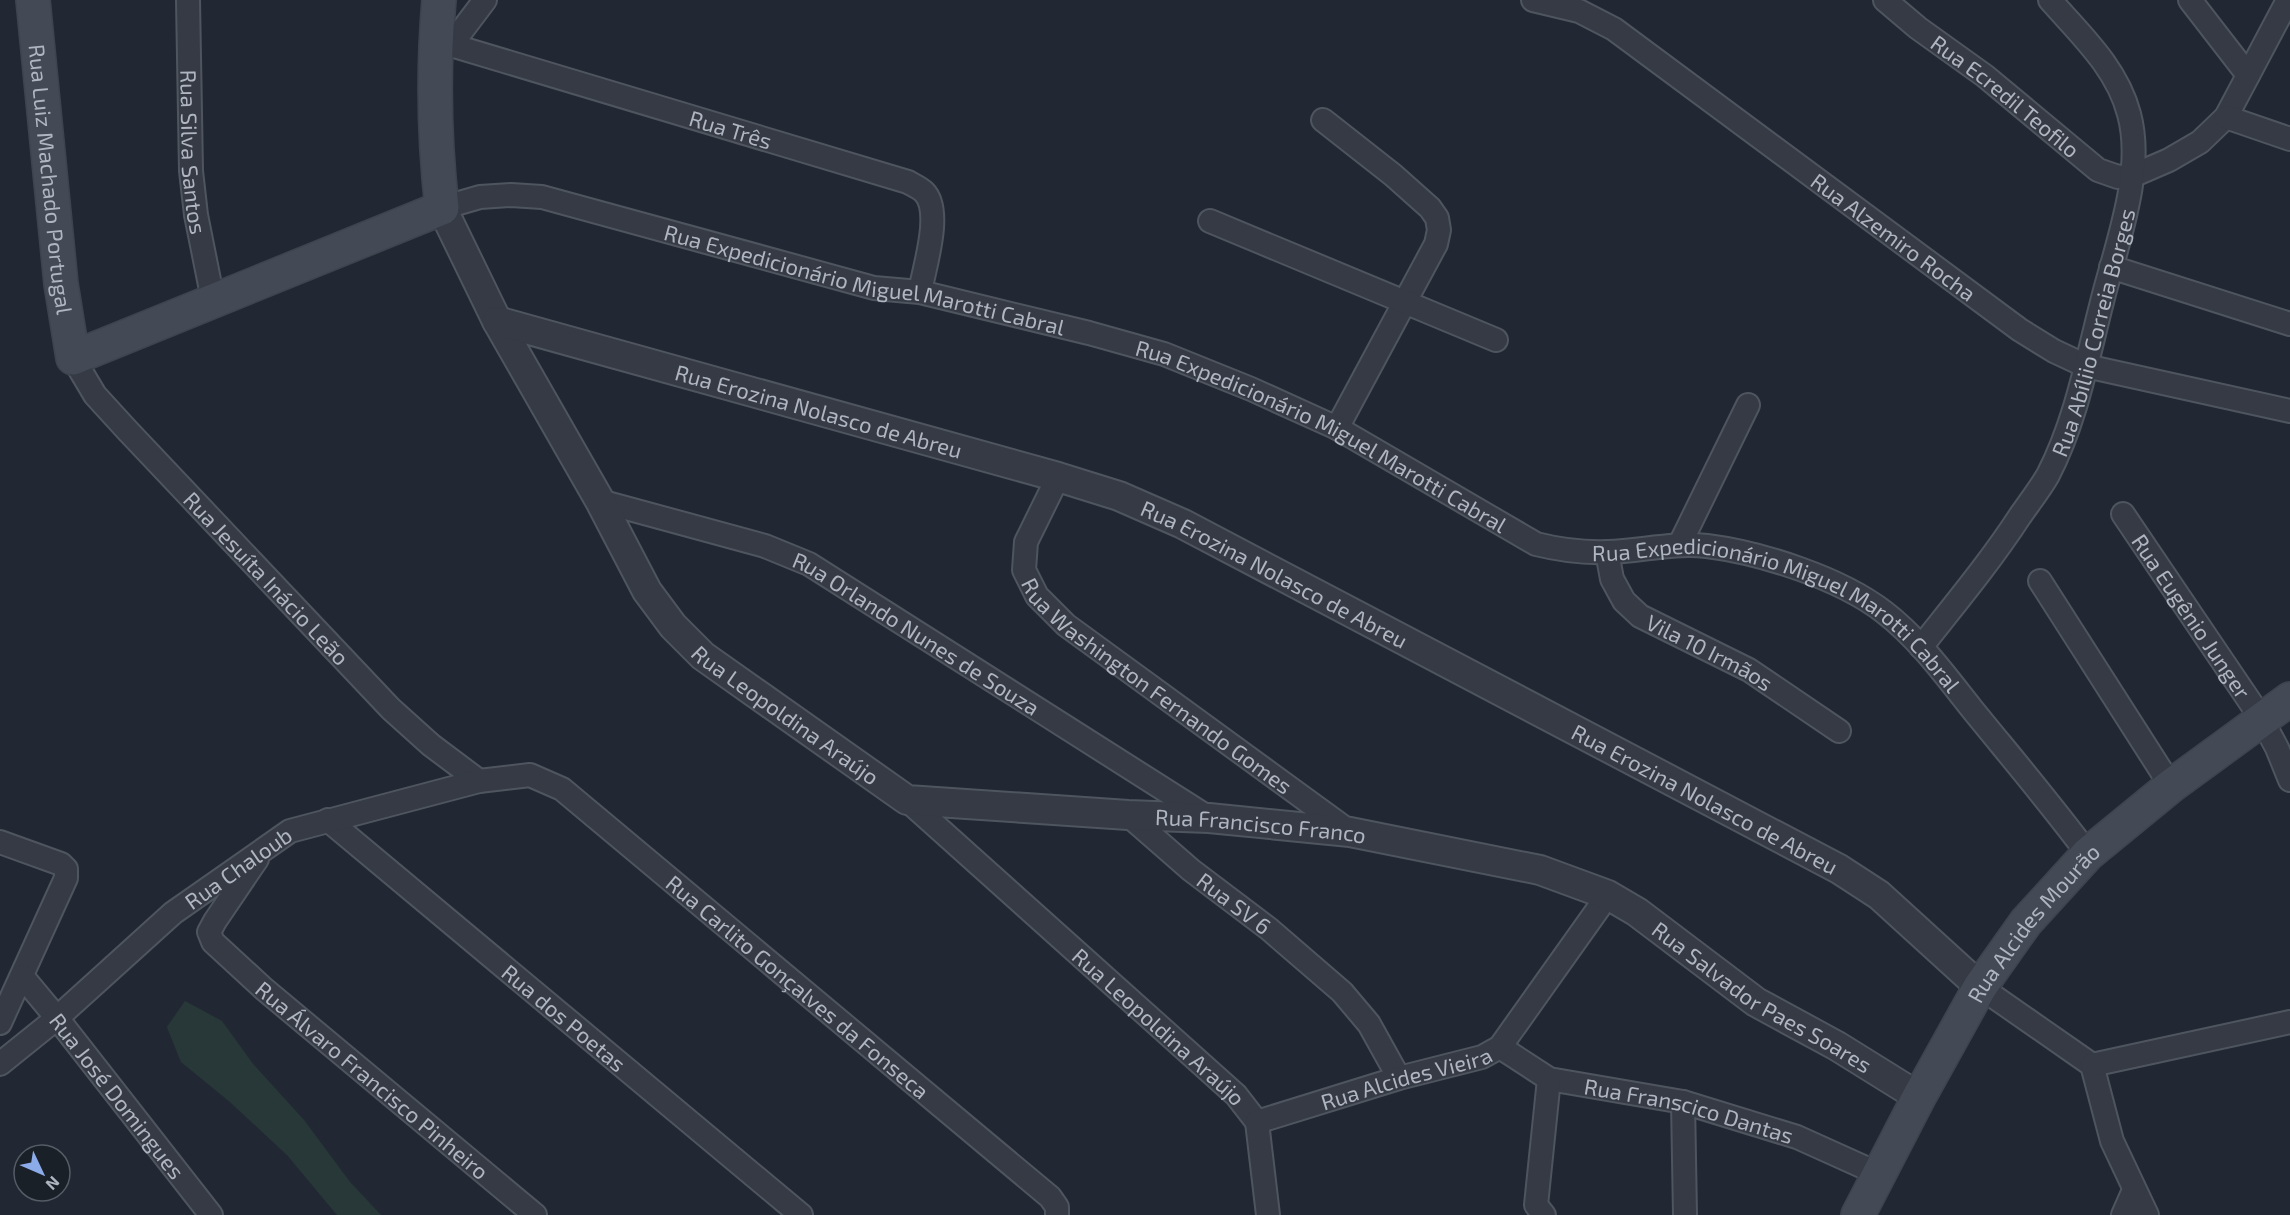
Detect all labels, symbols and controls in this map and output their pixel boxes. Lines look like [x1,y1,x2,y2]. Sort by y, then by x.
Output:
street label: Rua Ecredil Teofilo [1926,29,2085,162]
street label: Rua Luiz Machado Portugal [24,43,79,317]
street label: Rua Silva Santos [176,69,212,236]
street label: Rua Três [686,104,775,153]
street label: Rua Alzemiro Rocha [1806,167,1981,306]
street label: Rua Abíliio Correia Borges [2046,206,2139,460]
street label: Rua Expedicionário Miguel Marotti Cabral [662,218,1068,340]
street label: Rua Expedicionário Miguel Marotti Cabral [1133,334,1512,538]
street label: Rua Erozina Nolasco de Abreu [672,358,965,463]
street label: Rua Jesuíta Inácio Leão [179,486,355,670]
street label: Rua Erozina Nolasco de Abreu [1137,494,1412,653]
street label: Rua Eugênio Junger [2127,529,2257,703]
street label: Rua Expedicionário Miguel Marotti Cabral [1592,532,1967,697]
street label: Rua Orlando Nunes de Souza [789,546,1045,720]
street label: Rua Washington Fernando Gomes [1017,573,1297,799]
street label: Vila 10 Irmãos [1642,608,1778,696]
street label: Rua Leopoldina Araújo [687,640,884,789]
street label: Rua Erozina Nolasco de Abreu [1568,718,1843,879]
street label: Rua Francisco Franco [1155,803,1369,848]
street label: Rua Chaloub [179,821,296,914]
street label: Rua Alcides Mourão [1961,837,2104,1007]
street label: Rua SV 6 [1192,867,1276,939]
street label: Rua Carlito Gonçalves da Fonseca [661,869,935,1103]
street label: Rua Salvador Paes Soares [1648,916,1877,1077]
street label: Rua Leopoldina Araújo [1068,942,1252,1110]
street label: Rua dos Poetas [497,958,632,1076]
street label: Rua Álvaro Francisco Pinheiro [251,975,494,1184]
street label: Rua José Domingues [45,1007,190,1183]
street label: Rua Alcides Vieira [1317,1041,1496,1115]
street label: Rua Franscico Dantas [1582,1072,1797,1148]
north arrow [12,1143,72,1203]
text: N [42,1173,64,1195]

